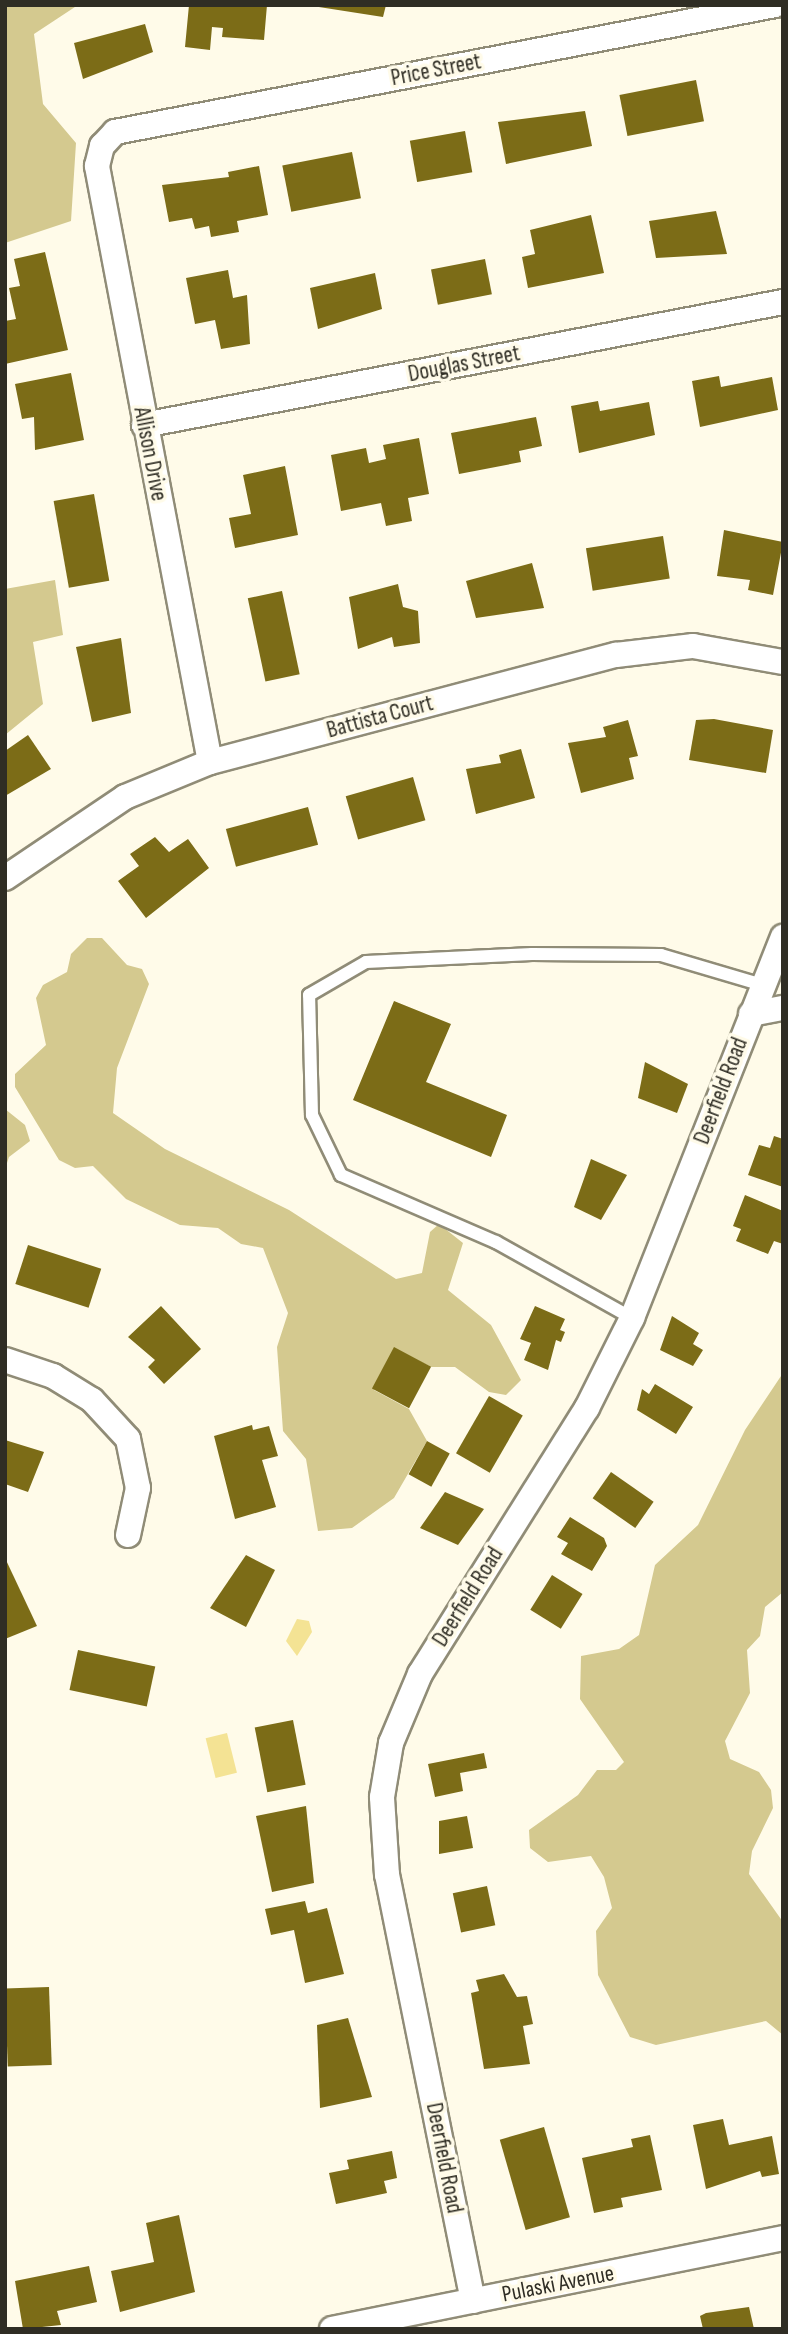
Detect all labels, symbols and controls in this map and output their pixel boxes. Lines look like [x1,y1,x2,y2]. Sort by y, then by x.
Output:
street label: Price Street [389,48,483,92]
street label: Douglas Street [406,340,522,388]
street label: Allison Drive [127,405,173,503]
street label: Battista Court [324,690,436,744]
street label: Deerfield Road [688,1034,754,1148]
street label: Deerfield Road [427,1542,509,1652]
street label: Deerfield Road [420,2100,468,2216]
street label: Pulaski Avenue [500,2260,616,2308]

